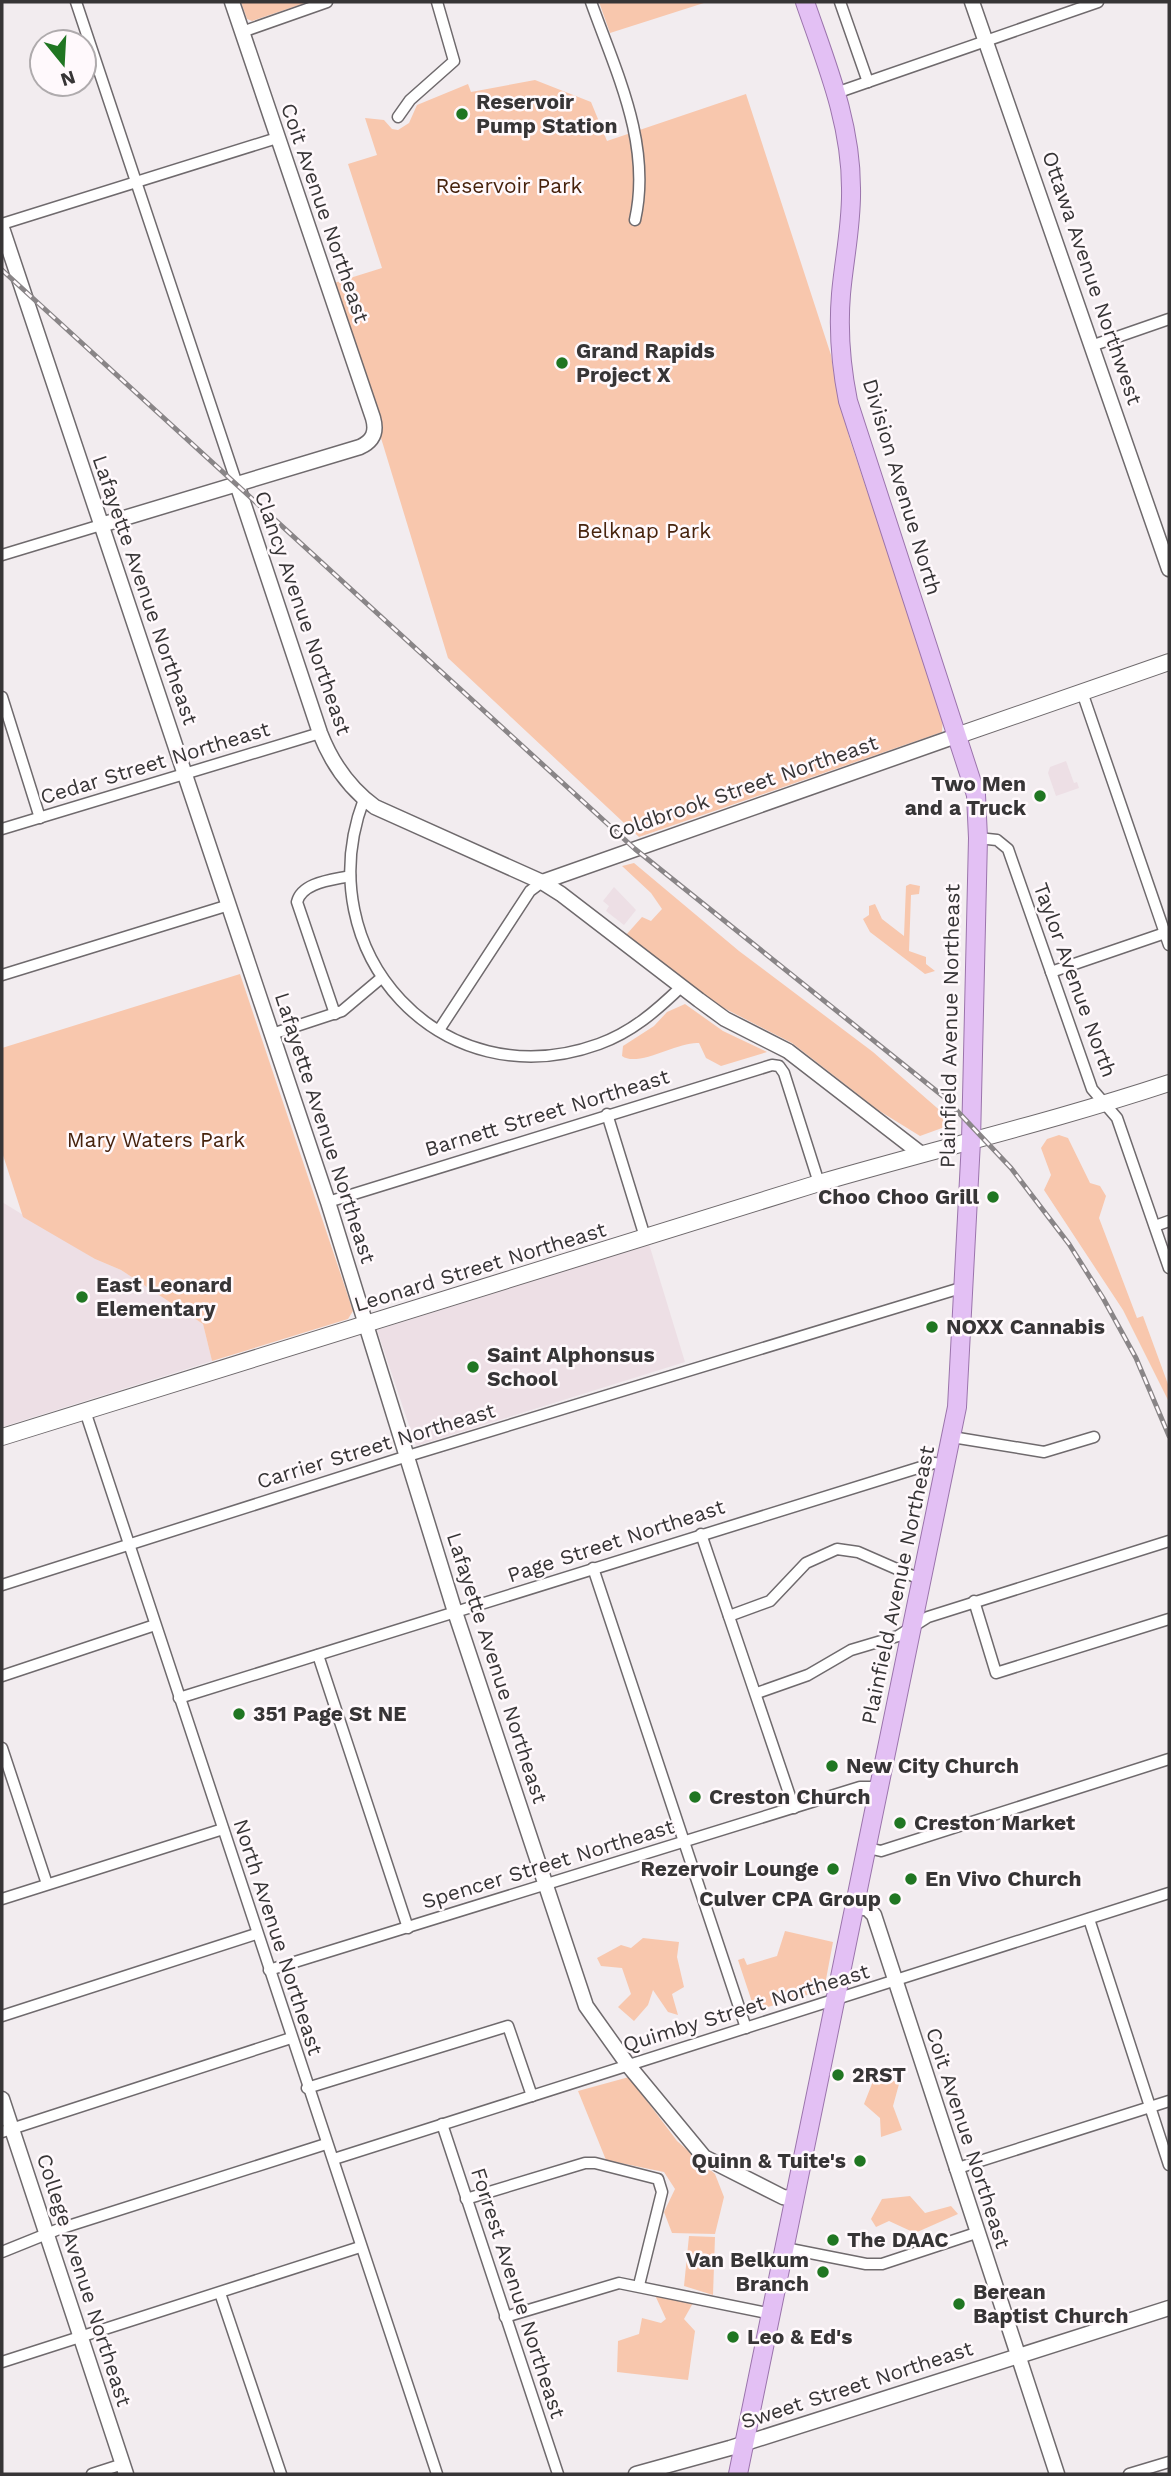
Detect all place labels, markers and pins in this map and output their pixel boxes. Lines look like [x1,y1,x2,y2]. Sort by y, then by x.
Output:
place label: Reservoir Pump Station [476,89,618,138]
marker: Reservoir Pump Station [454,106,470,122]
place label: Grand Rapids Project X [576,338,715,387]
marker: Grand Rapids Project X [554,355,570,371]
place label: Two Men and a Truck [905,771,1027,820]
marker: Two Men and a Truck [1032,788,1048,804]
place label: Choo Choo Grill [818,1184,979,1209]
marker: Choo Choo Grill [985,1189,1001,1205]
place label: East Leonard Elementary [96,1272,232,1321]
marker: East Leonard Elementary [74,1289,90,1305]
place label: NOXX Cannabis [946,1314,1105,1339]
marker: NOXX Cannabis [924,1319,940,1335]
place label: Saint Alphonsus School [487,1342,655,1391]
marker: Saint Alphonsus School [465,1359,481,1375]
place label: 351 Page St NE [253,1701,407,1726]
marker: 351 Page St NE [231,1706,247,1722]
place label: New City Church [846,1753,1019,1778]
marker: New City Church [824,1758,840,1774]
place label: Creston Church [709,1784,870,1809]
marker: Creston Church [687,1789,703,1805]
place label: Creston Market [914,1810,1075,1835]
marker: Creston Market [892,1815,908,1831]
place label: Rezervoir Lounge [641,1856,819,1881]
marker: Rezervoir Lounge [825,1861,841,1877]
place label: En Vivo Church [925,1866,1081,1891]
marker: En Vivo Church [903,1871,919,1887]
place label: Culver CPA Group [699,1886,881,1911]
marker: Culver CPA Group [887,1891,903,1907]
place label: 2RST [852,2062,906,2087]
marker: 2RST [830,2067,846,2083]
place label: Quinn & Tuite's [691,2148,846,2173]
marker: Quinn & Tuite's [852,2153,868,2169]
place label: The DAAC [847,2227,949,2252]
marker: The DAAC [825,2232,841,2248]
place label: Van Belkum Branch [686,2247,809,2296]
marker: Van Belkum Branch [815,2264,831,2280]
place label: Berean Baptist Church [973,2279,1128,2328]
marker: Berean Baptist Church [951,2296,967,2312]
place label: Leo & Ed's [747,2324,852,2349]
marker: Leo & Ed's [725,2329,741,2345]

